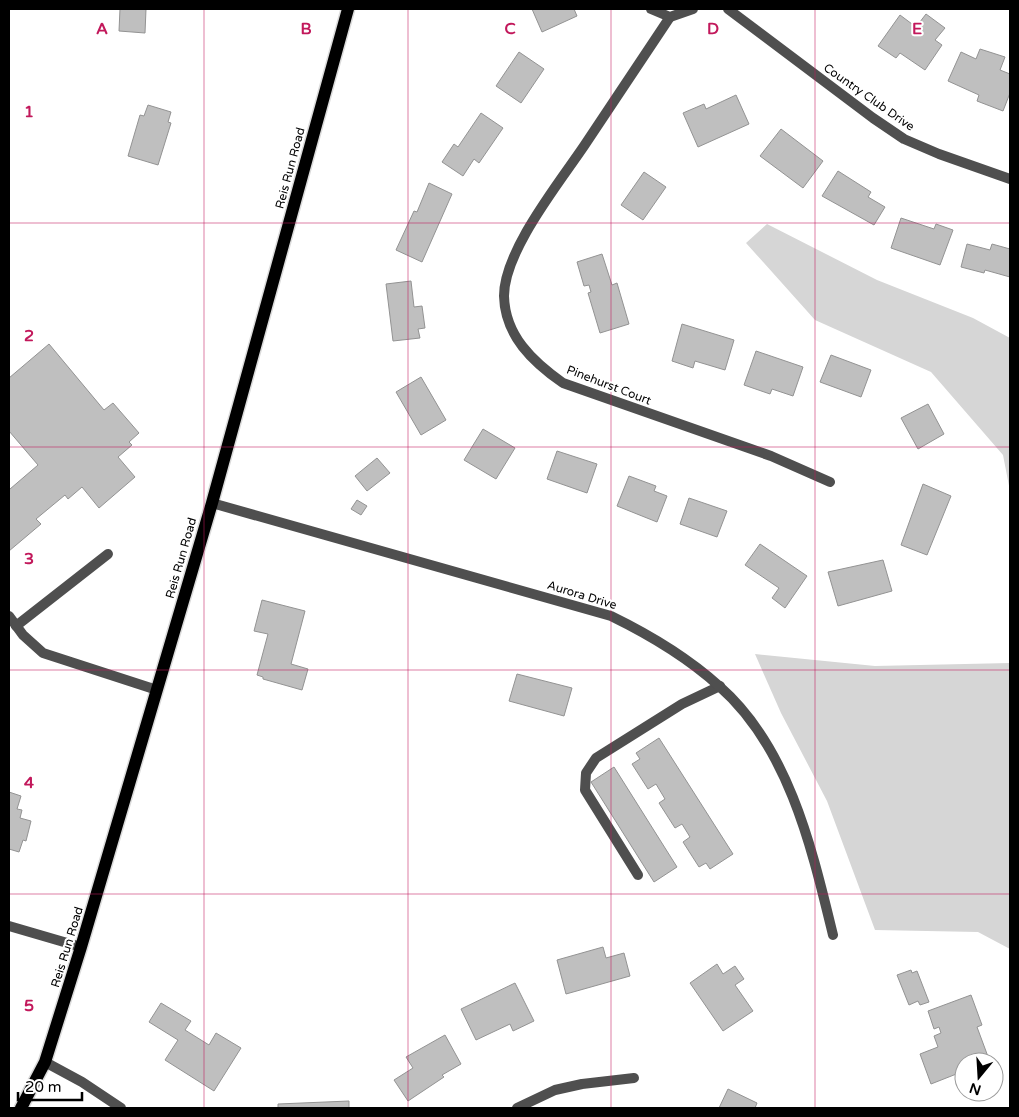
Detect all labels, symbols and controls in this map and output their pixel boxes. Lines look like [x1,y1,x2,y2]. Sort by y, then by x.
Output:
text: A [96,19,108,39]
text: B [300,19,312,39]
text: C [504,19,516,39]
text: D [707,19,719,39]
text: E [912,19,922,39]
street label: Country Club Drive [821,60,917,134]
text: 1 [24,102,34,122]
street label: Reis Run Road [272,126,308,210]
text: 2 [24,326,34,346]
street label: Pinehurst Court [565,362,654,408]
street label: Reis Run Road [163,516,199,600]
text: 3 [24,549,34,569]
street label: Aurora Drive [546,578,619,612]
text: 4 [24,773,34,793]
street label: Reis Run Road [48,905,86,989]
text: 5 [24,996,34,1016]
north arrow [954,1052,1004,1102]
scale bar [18,1070,81,1102]
text: 20 m [25,1078,62,1096]
text: N [967,1079,983,1099]

